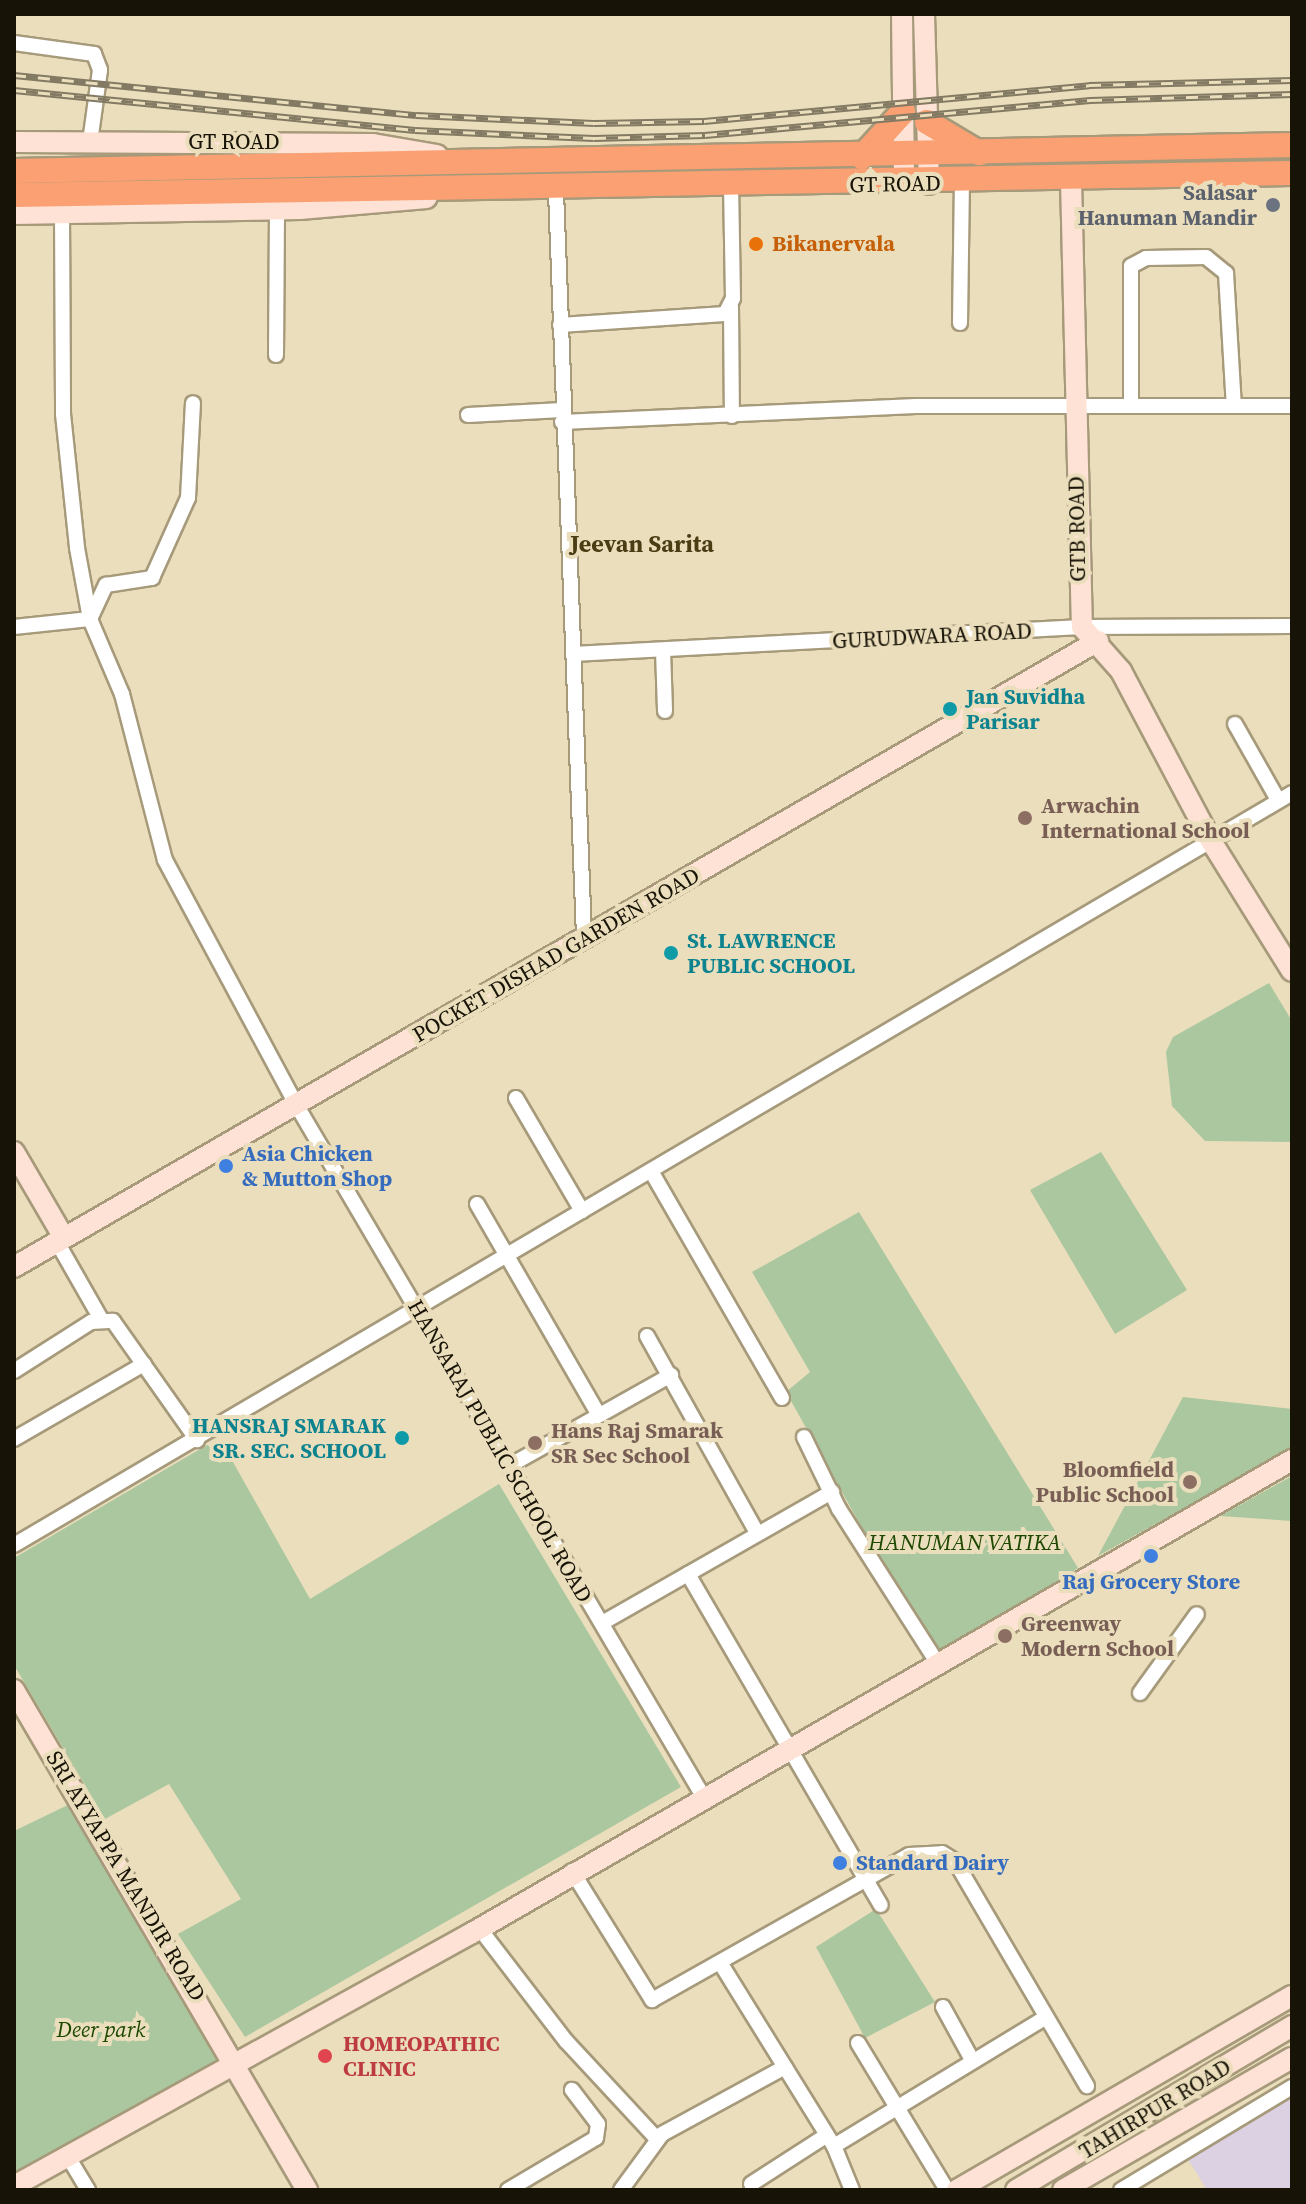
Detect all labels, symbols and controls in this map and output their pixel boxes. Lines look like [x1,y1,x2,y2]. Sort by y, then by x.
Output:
street label: GT ROAD [188,129,280,155]
street label: GT ROAD [849,170,941,198]
place label: Salasar Hanuman Mandir [1078,179,1257,230]
marker: Salasar Hanuman Mandir [1264,196,1282,214]
place label: Bikanervala [772,231,895,257]
marker: Bikanervala [747,235,765,253]
street label: GTB ROAD [1063,476,1091,582]
district label: Jeevan Sarita [570,530,714,558]
street label: GURUDWARA ROAD [831,618,1033,654]
place label: Jan Suvidha Parisar [966,683,1085,734]
marker: Jan Suvidha Parisar [941,700,959,718]
place label: Arwachin International School [1041,792,1250,844]
marker: Arwachin International School [1016,809,1034,827]
street label: POCKET DISHAD GARDEN ROAD [408,862,704,1048]
place label: St. LAWRENCE PUBLIC SCHOOL [687,927,855,978]
marker: St. LAWRENCE PUBLIC SCHOOL [662,944,680,962]
place label: Asia Chicken & Mutton Shop [242,1140,392,1192]
marker: Asia Chicken & Mutton Shop [217,1157,235,1175]
street label: HANSARAJ PUBLIC SCHOOL ROAD [402,1295,598,1607]
place label: HANSRAJ SMARAK SR. SEC. SCHOOL [192,1412,386,1464]
place label: Hans Raj Smarak SR Sec School [551,1417,723,1468]
marker: HANSRAJ SMARAK SR. SEC. SCHOOL [393,1429,411,1447]
marker: Hans Raj Smarak SR Sec School [526,1434,544,1452]
place label: Bloomfield Public School [1035,1456,1174,1508]
marker: Bloomfield Public School [1181,1473,1199,1491]
park label: HANUMAN VATIKA [868,1530,1062,1556]
marker: Raj Grocery Store [1142,1547,1160,1565]
place label: Raj Grocery Store [1062,1569,1240,1595]
place label: Greenway Modern School [1021,1610,1174,1662]
marker: Greenway Modern School [996,1627,1014,1645]
street label: SRI AYYAPPA MANDIR ROAD [41,1746,211,2006]
place label: Standard Dairy [856,1850,1009,1876]
marker: Standard Dairy [831,1854,849,1872]
park label: Deer park [57,2017,145,2043]
place label: HOMEOPATHIC CLINIC [343,2030,500,2082]
marker: HOMEOPATHIC CLINIC [314,2045,336,2067]
street label: TAHIRPUR ROAD [1074,2053,1236,2165]

